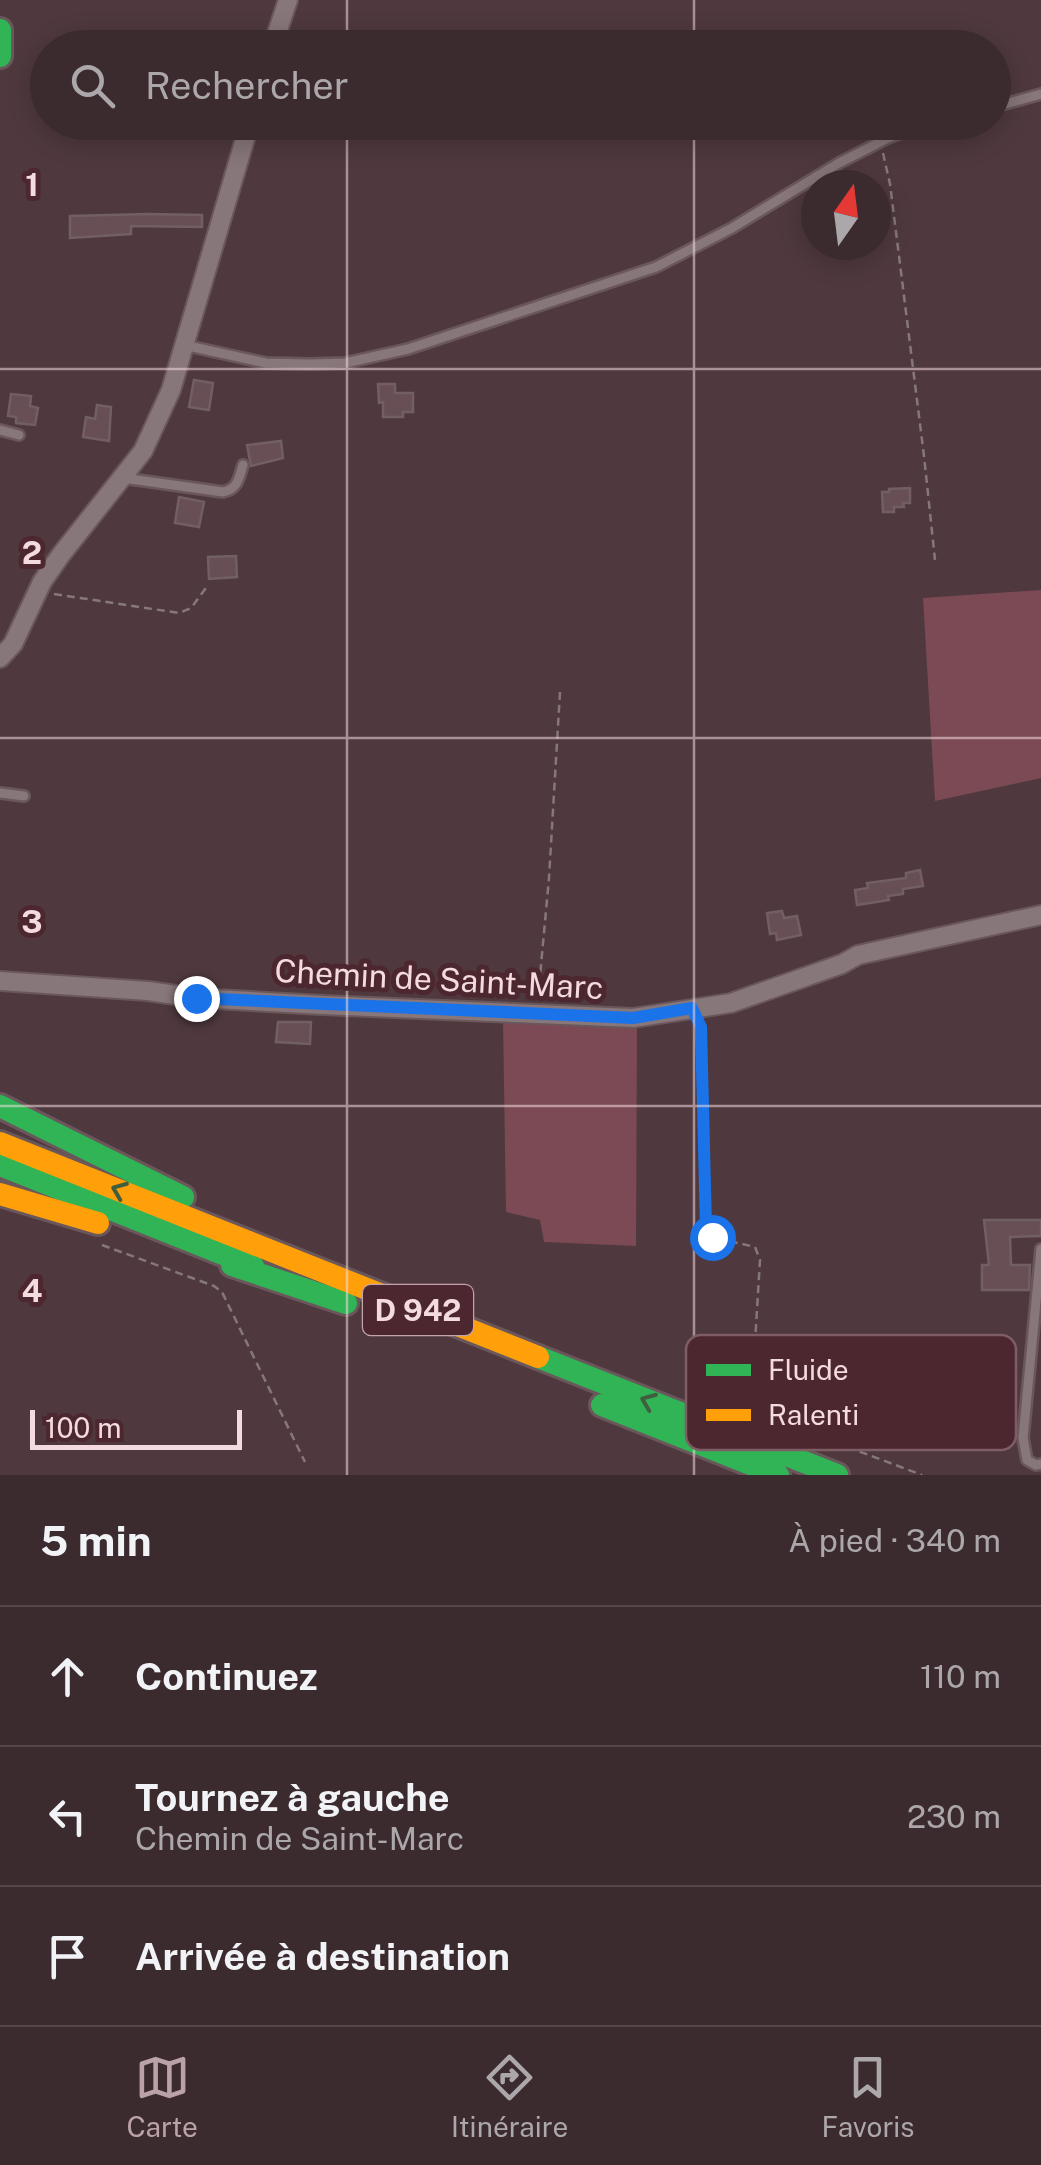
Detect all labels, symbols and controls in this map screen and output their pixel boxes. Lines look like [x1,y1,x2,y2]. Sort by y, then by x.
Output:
search box [30,30,1011,140]
icon: search [65,58,120,113]
text: Rechercher [145,63,349,108]
text: 1 [25,166,39,203]
north arrow [801,170,891,260]
text: 2 [22,534,42,571]
text: 3 [21,903,43,940]
street label: Chemin de Saint-Marc [274,952,604,1006]
route end [174,976,220,1022]
one-way arrow [111,1181,129,1201]
route start [690,1215,736,1261]
text: 4 [22,1272,43,1309]
road number: D 942 [363,1285,473,1335]
legend [686,1335,1016,1450]
text: Fluide [768,1353,849,1386]
one-way arrow [641,1392,658,1412]
text: Ralenti [768,1398,859,1431]
scale bar [30,1405,242,1450]
text: 100 m [45,1411,122,1444]
text: 5 min [40,1516,152,1565]
text: À pied · 340 m [788,1522,1001,1559]
icon: ahead [40,1649,95,1704]
text: Continuez [135,1654,318,1699]
text: 110 m [920,1658,1001,1695]
text: Tournez à gauche [135,1775,450,1820]
icon: left [40,1789,95,1844]
text: 230 m [907,1798,1001,1835]
text: Chemin de Saint-Marc [135,1820,464,1857]
icon: arrive [40,1929,95,1984]
text: Arrivée à destination [135,1934,510,1979]
tab: Carte [126,2050,198,2143]
tab: Itinéraire [451,2050,568,2143]
tab: Favoris [821,2050,914,2143]

